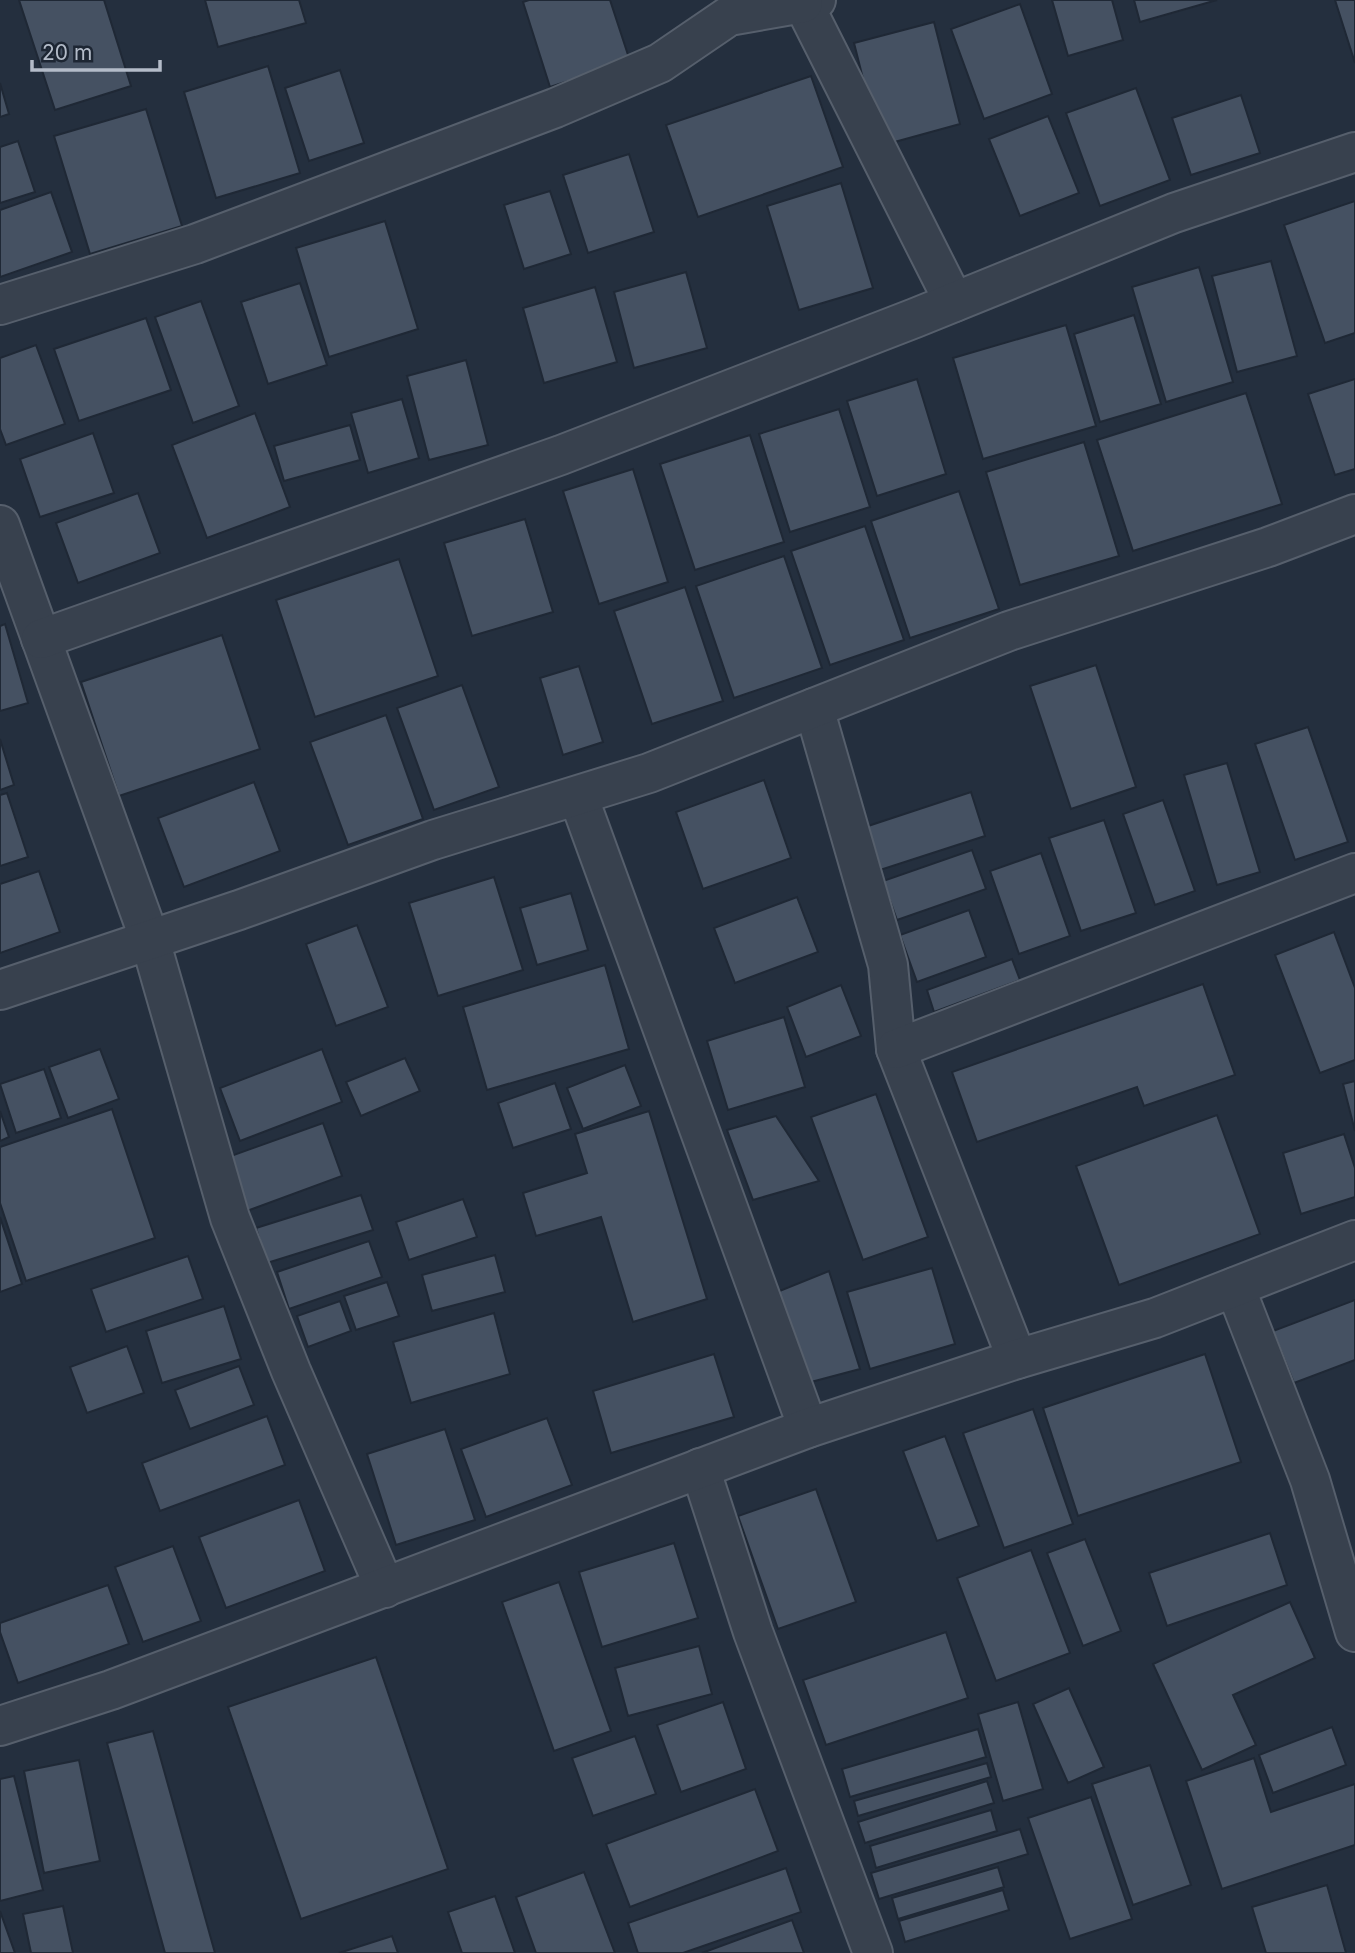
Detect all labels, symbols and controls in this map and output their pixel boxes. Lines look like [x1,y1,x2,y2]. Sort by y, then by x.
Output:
scale bar [32,28,159,72]
text: 20 m [42,40,92,65]

